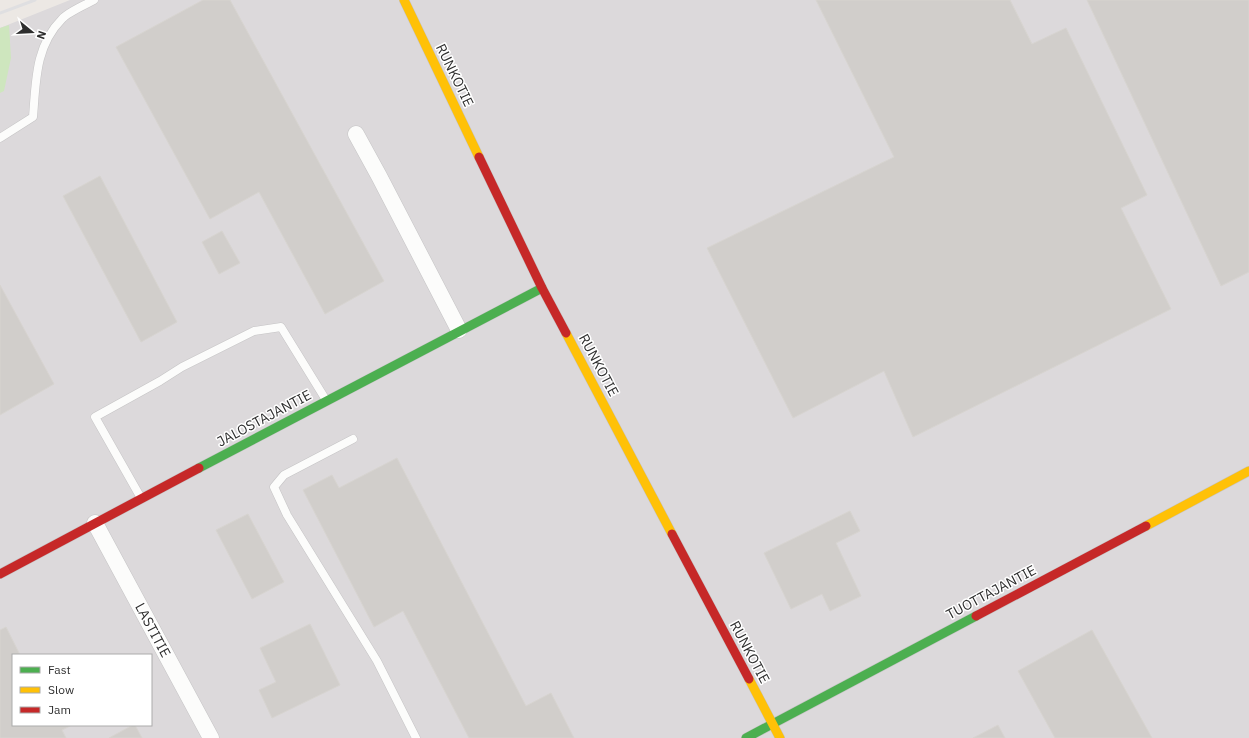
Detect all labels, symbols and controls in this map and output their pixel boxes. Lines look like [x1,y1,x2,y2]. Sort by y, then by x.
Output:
north arrow [12,12,52,52]
text: N [34,29,49,41]
street label: RUNKOTIE [432,40,478,110]
street label: RUNKOTIE [575,331,623,399]
street label: JALOSTAJANTIE [214,386,314,450]
street label: TUOTTAJANTIE [943,561,1039,623]
street label: LASTITIE [131,600,175,660]
street label: RUNKOTIE [726,618,774,686]
legend [12,654,152,726]
text: Fast [48,662,71,677]
text: Slow [48,682,74,697]
text: Jam [48,702,71,717]

